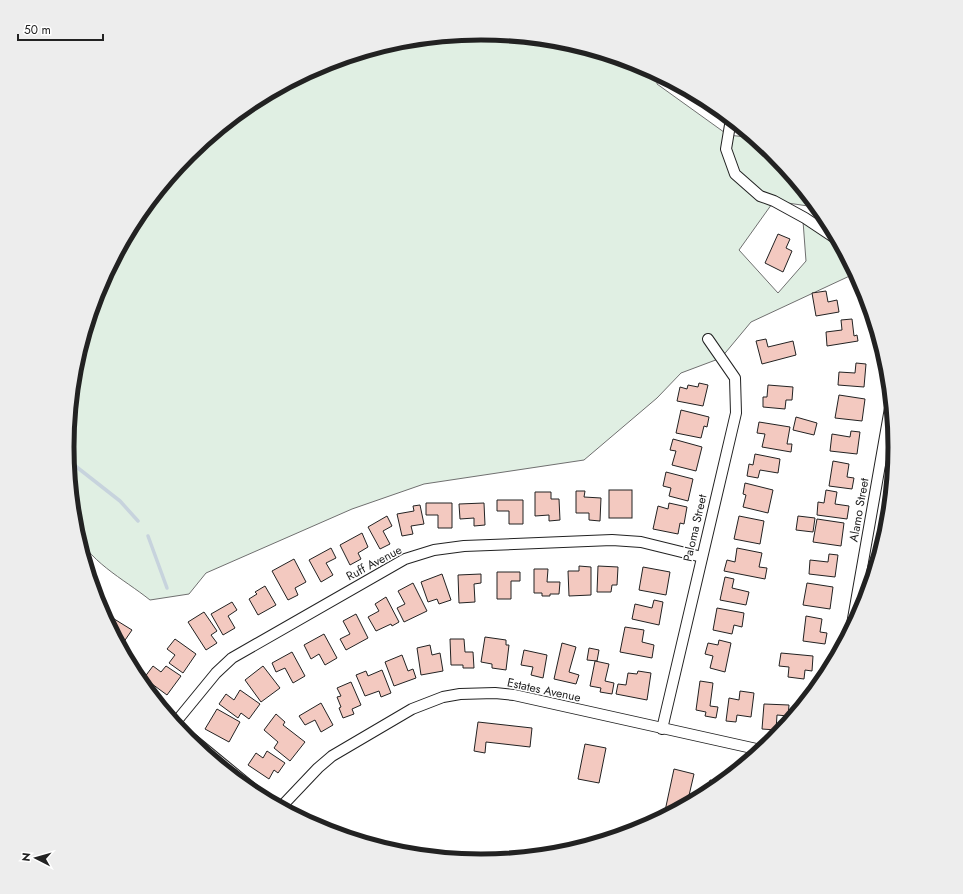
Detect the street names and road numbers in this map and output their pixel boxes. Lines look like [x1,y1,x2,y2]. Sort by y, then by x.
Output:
street label: Alamo Street [845,477,873,543]
street label: Paloma Street [679,492,712,563]
street label: Ruff Avenue [343,541,405,585]
street label: Estates Avenue [505,673,583,707]

